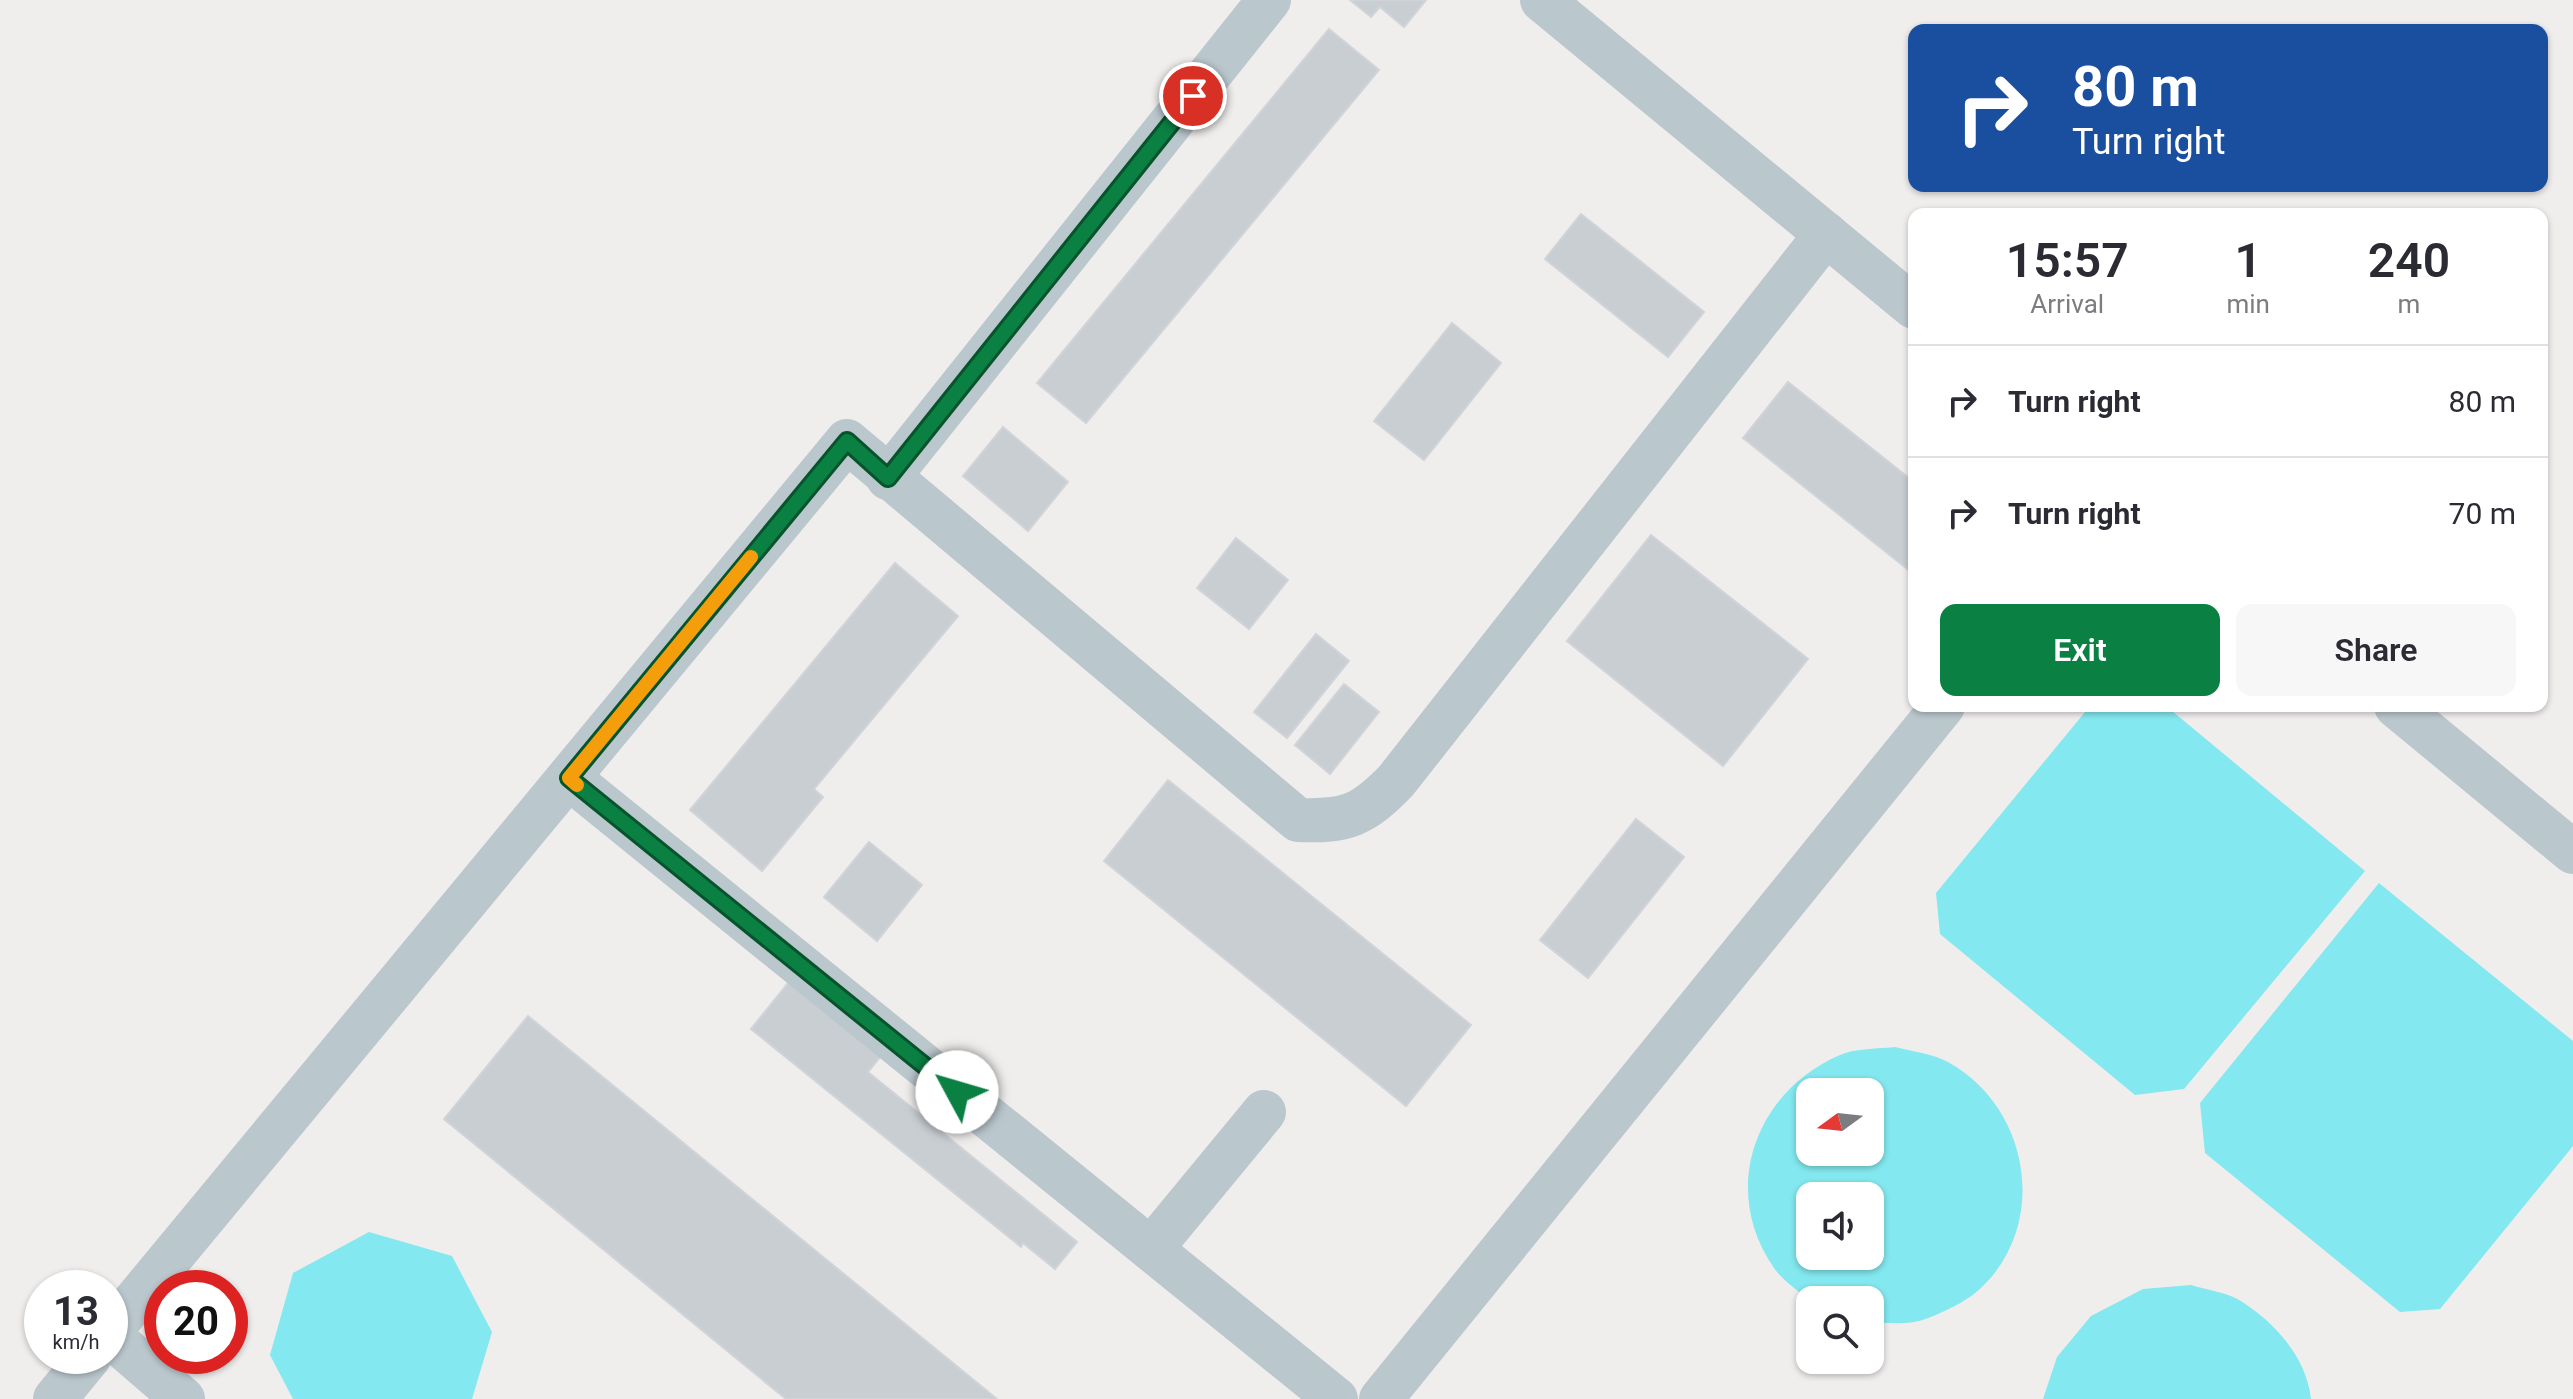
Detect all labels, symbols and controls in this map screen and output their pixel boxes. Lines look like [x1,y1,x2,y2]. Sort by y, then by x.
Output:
text: 80 m [2072,54,2199,120]
icon: right [1940,56,2044,160]
pin [1159,62,1227,130]
icon: arrive [1171,74,1215,118]
text: Turn right [2072,121,2225,163]
text: 15:57 [2006,232,2129,289]
text: 1 [2235,232,2262,289]
text: 240 [2368,232,2450,289]
text: Arrival [2030,289,2104,319]
text: min [2226,289,2270,319]
text: m [2398,289,2420,319]
icon: right [1940,379,1984,423]
text: Turn right [2008,384,2141,419]
text: 80 m [2449,384,2516,419]
icon: right [1940,491,1984,535]
text: Turn right [2008,496,2141,531]
text: 70 m [2449,496,2516,531]
button: Exit [1940,604,2220,696]
button: Share [2236,604,2516,696]
position arrow [915,1050,999,1134]
north arrow [1796,1078,1884,1166]
map controls [1796,1078,1884,1374]
button: sound [1796,1182,1884,1270]
speed limit sign: 20 [144,1270,248,1374]
button: search [1796,1286,1884,1374]
text: 13 [53,1288,99,1335]
text: km/h [53,1330,99,1354]

